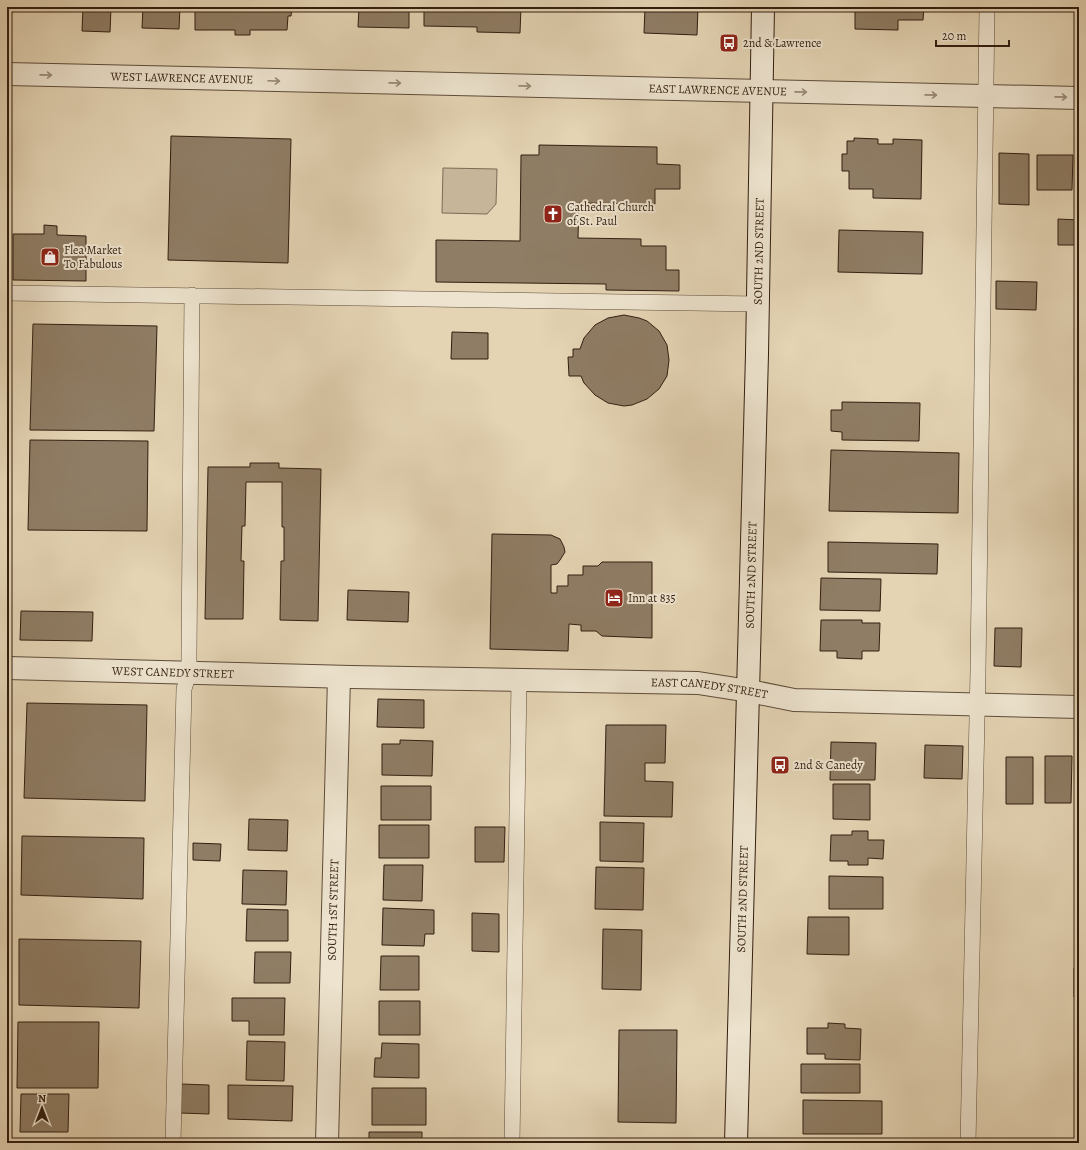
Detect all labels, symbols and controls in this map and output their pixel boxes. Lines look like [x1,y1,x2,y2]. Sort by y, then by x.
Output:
scale bar [936,22,1009,48]
text: 20 m [942,28,966,44]
bus stop icon: 2nd & Lawrence [718,32,740,54]
place label: 2nd & Lawrence [743,35,822,51]
street label: WEST LAWRENCE AVENUE [109,68,253,88]
one-way arrow [39,71,52,79]
one-way arrow [267,77,280,84]
one-way arrow [388,79,401,87]
street label: EAST LAWRENCE AVENUE [648,80,787,99]
one-way arrow [518,82,531,90]
one-way arrow [794,88,807,96]
one-way arrow [924,91,937,99]
one-way arrow [1054,93,1067,101]
street label: SOUTH 2ND STREET [750,197,768,305]
place label: Cathedral Church of St. Paul [567,199,655,229]
church icon: Cathedral Church of St. Paul [542,203,564,225]
place label: Flea Market To Fabulous [64,242,122,272]
shop icon: Flea Market To Fabulous [39,246,61,268]
street label: SOUTH 2ND STREET [742,521,761,629]
hotel icon: Inn at 835 [603,587,625,609]
place label: Inn at 835 [628,590,676,606]
street label: WEST CANEDY STREET [111,663,235,682]
street label: EAST CANEDY STREET [651,674,770,703]
bus stop icon: 2nd & Canedy [769,754,791,776]
place label: 2nd & Canedy [794,757,863,773]
street label: SOUTH 2ND STREET [733,845,752,953]
street label: SOUTH 1ST STREET [324,859,342,961]
north arrow [22,1088,62,1128]
text: N [38,1091,46,1106]

